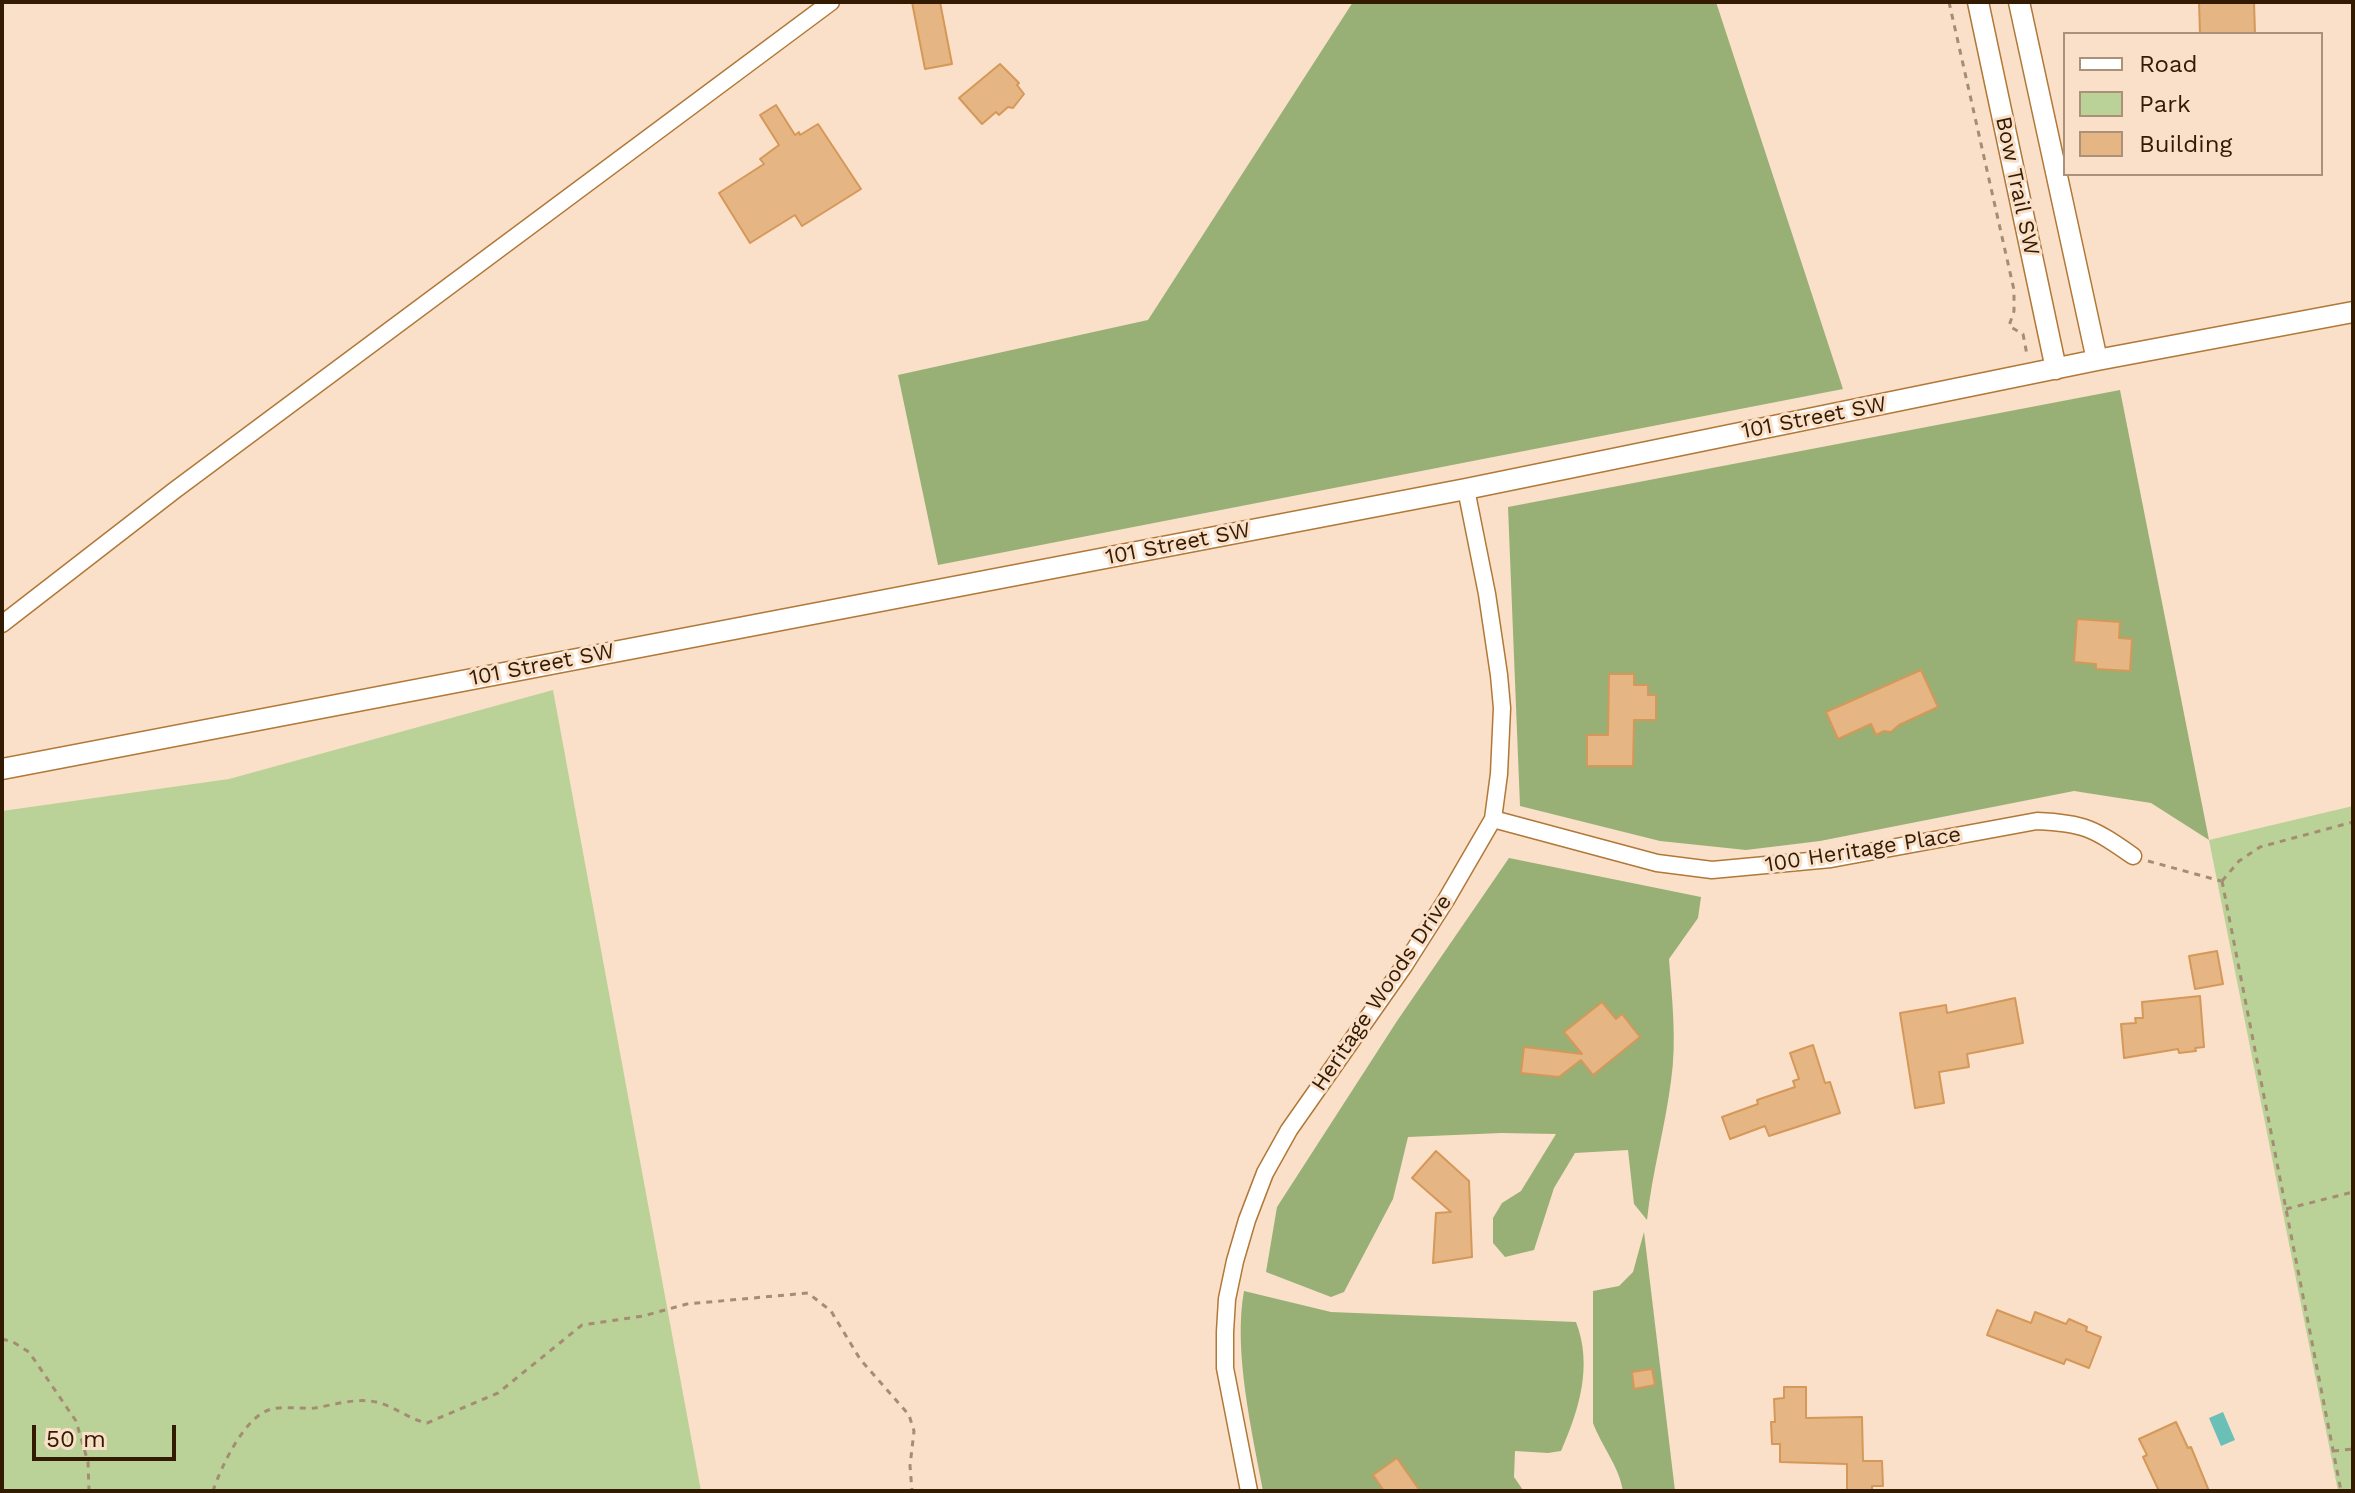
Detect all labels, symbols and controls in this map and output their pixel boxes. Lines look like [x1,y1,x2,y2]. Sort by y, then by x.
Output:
legend [2063,32,2323,176]
text: Road [2139,50,2198,78]
text: Park [2139,90,2191,118]
street label: Bow Trail SW [1989,114,2045,258]
text: Building [2139,130,2232,158]
street label: 101 Street SW [1739,391,1889,445]
street label: 101 Street SW [1103,517,1253,571]
street label: 101 Street SW [467,638,617,692]
street label: 100 Heritage Place [1763,821,1963,879]
street label: Heritage Woods Drive [1306,890,1458,1096]
scale bar [36,1409,180,1459]
text: 50 m [46,1425,106,1453]

